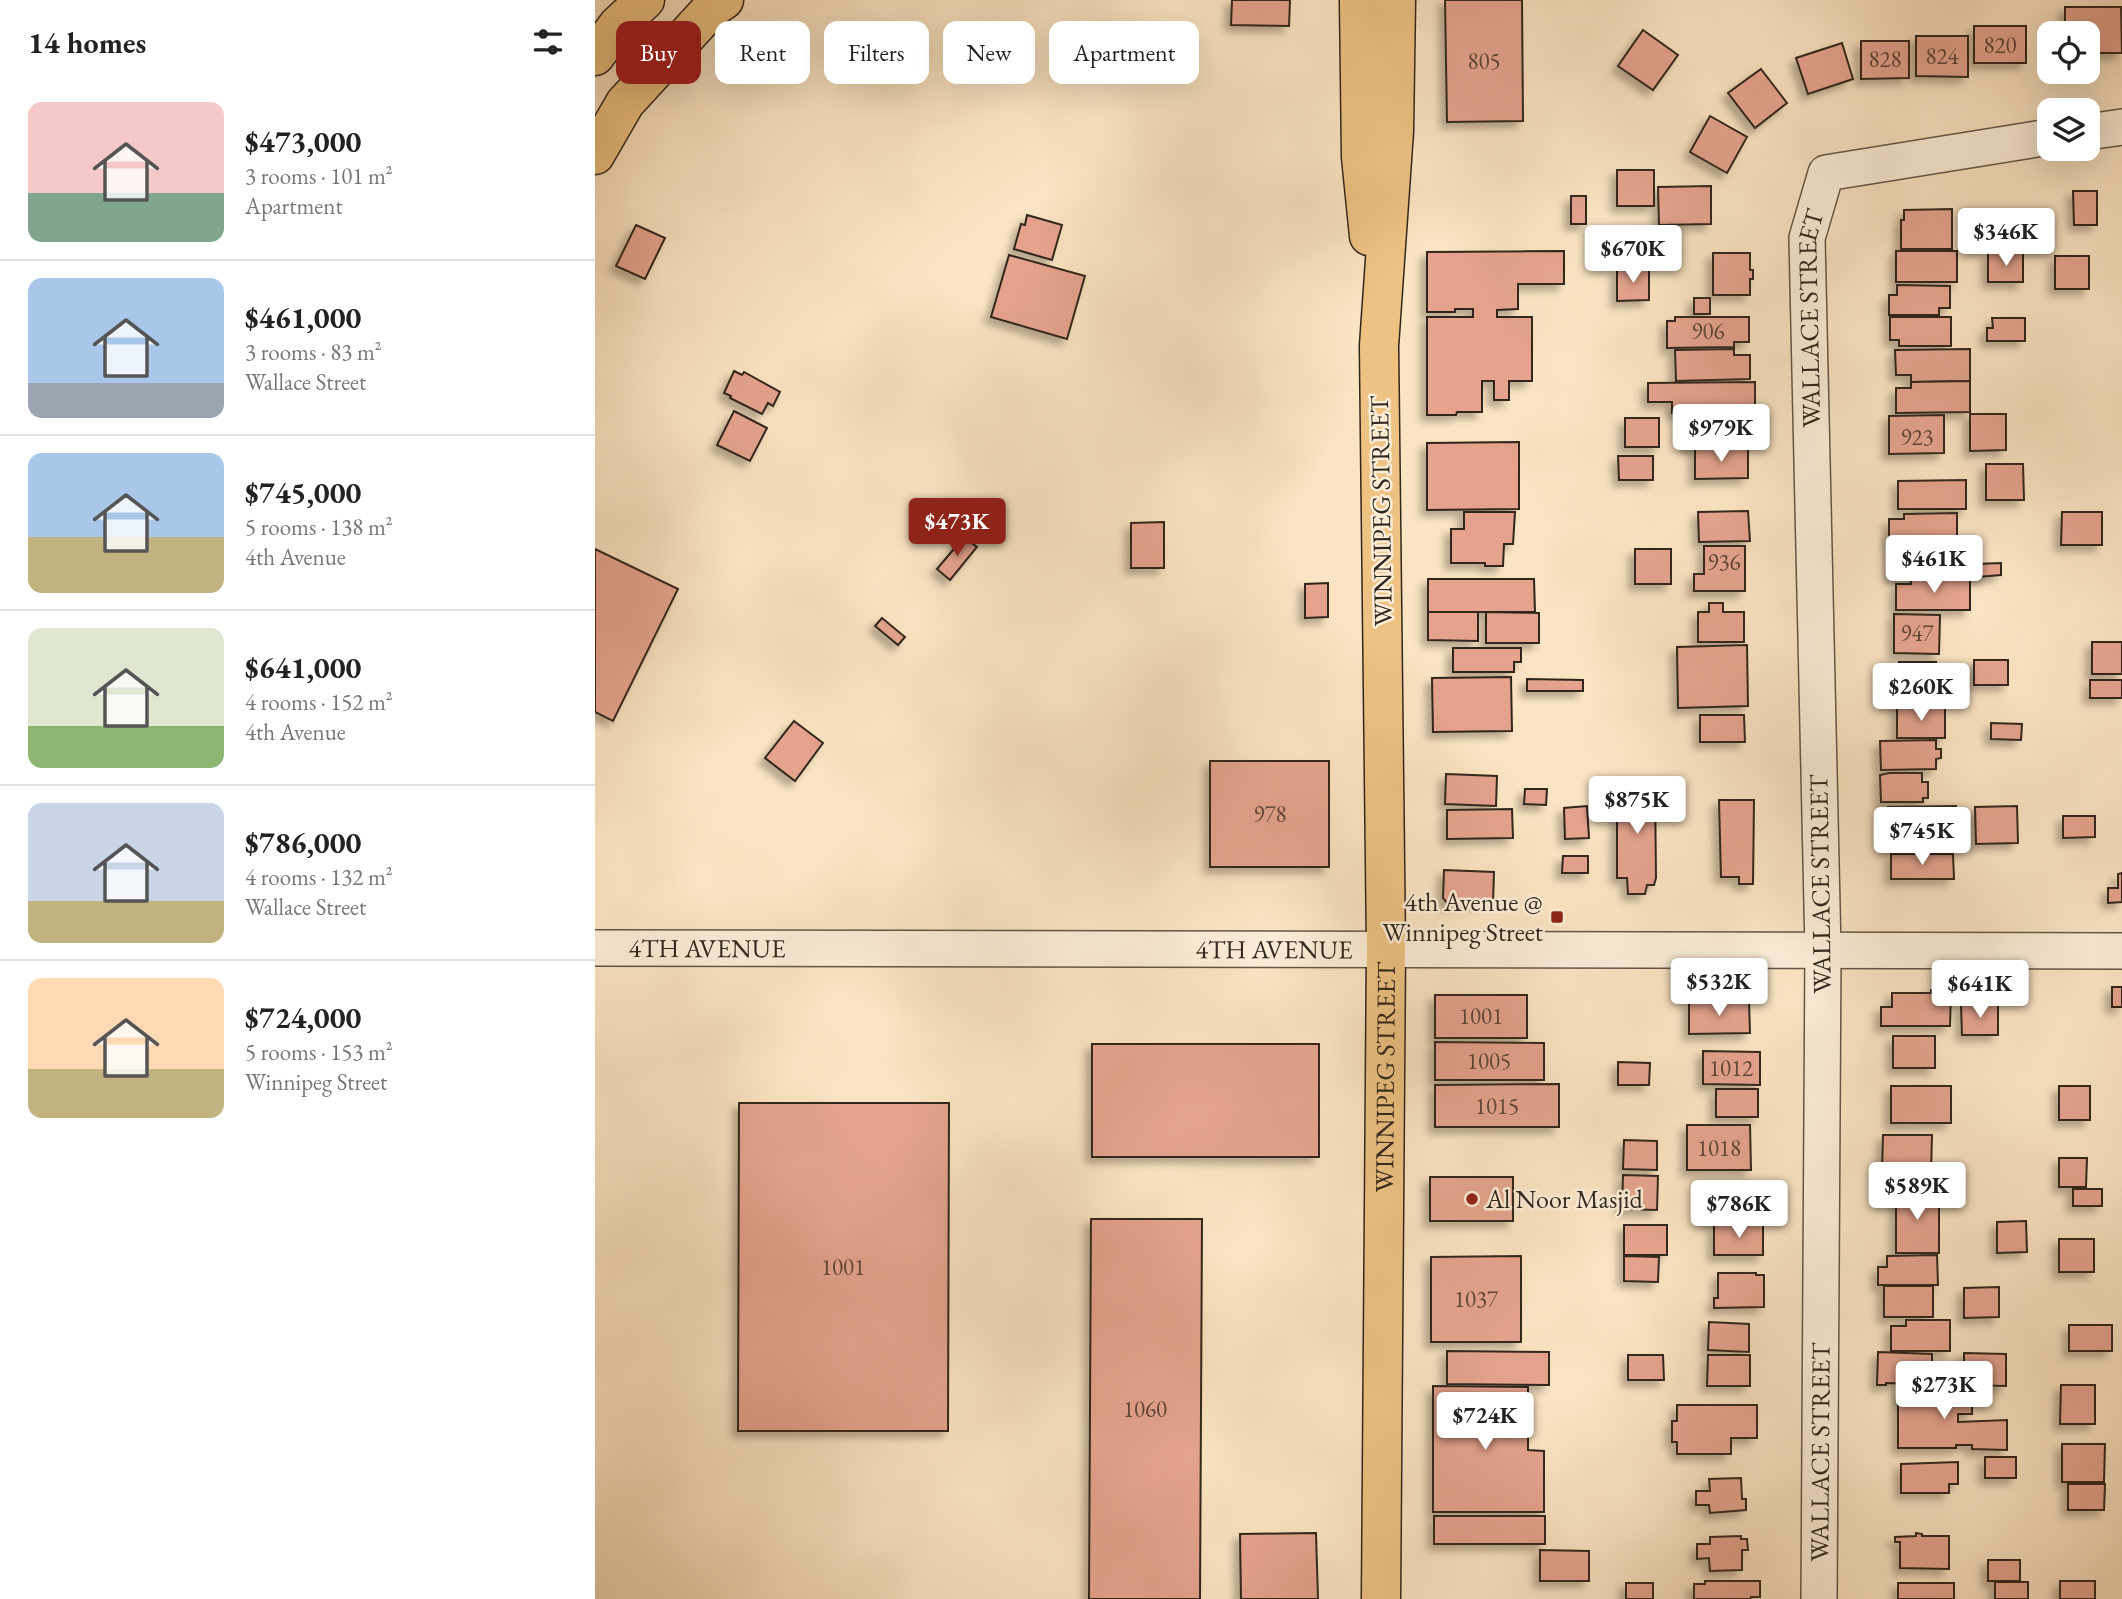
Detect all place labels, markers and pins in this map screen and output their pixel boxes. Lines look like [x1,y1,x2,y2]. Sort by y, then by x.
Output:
pin: $346K [1957,208,2055,268]
pin: $670K [1584,226,1682,285]
pin: $979K [1672,405,1770,464]
pin: $473K [908,498,1006,558]
pin: $461K [1885,536,1983,595]
pin: $260K [1872,664,1970,723]
pin: $875K [1588,776,1686,836]
pin: $745K [1873,808,1971,867]
place label: 4th Avenue @ Winnipeg Street [1382,885,1543,949]
marker: 4th Avenue @ Winnipeg Street [1549,909,1565,925]
pin: $532K [1670,958,1768,1018]
pin: $641K [1931,960,2029,1020]
pin: $589K [1868,1162,1966,1222]
pin: $786K [1690,1180,1788,1240]
place label: Al Noor Masjid [1485,1182,1644,1216]
marker: Al Noor Masjid [1464,1191,1480,1207]
pin: $273K [1895,1362,1993,1421]
pin: $724K [1436,1392,1534,1452]

